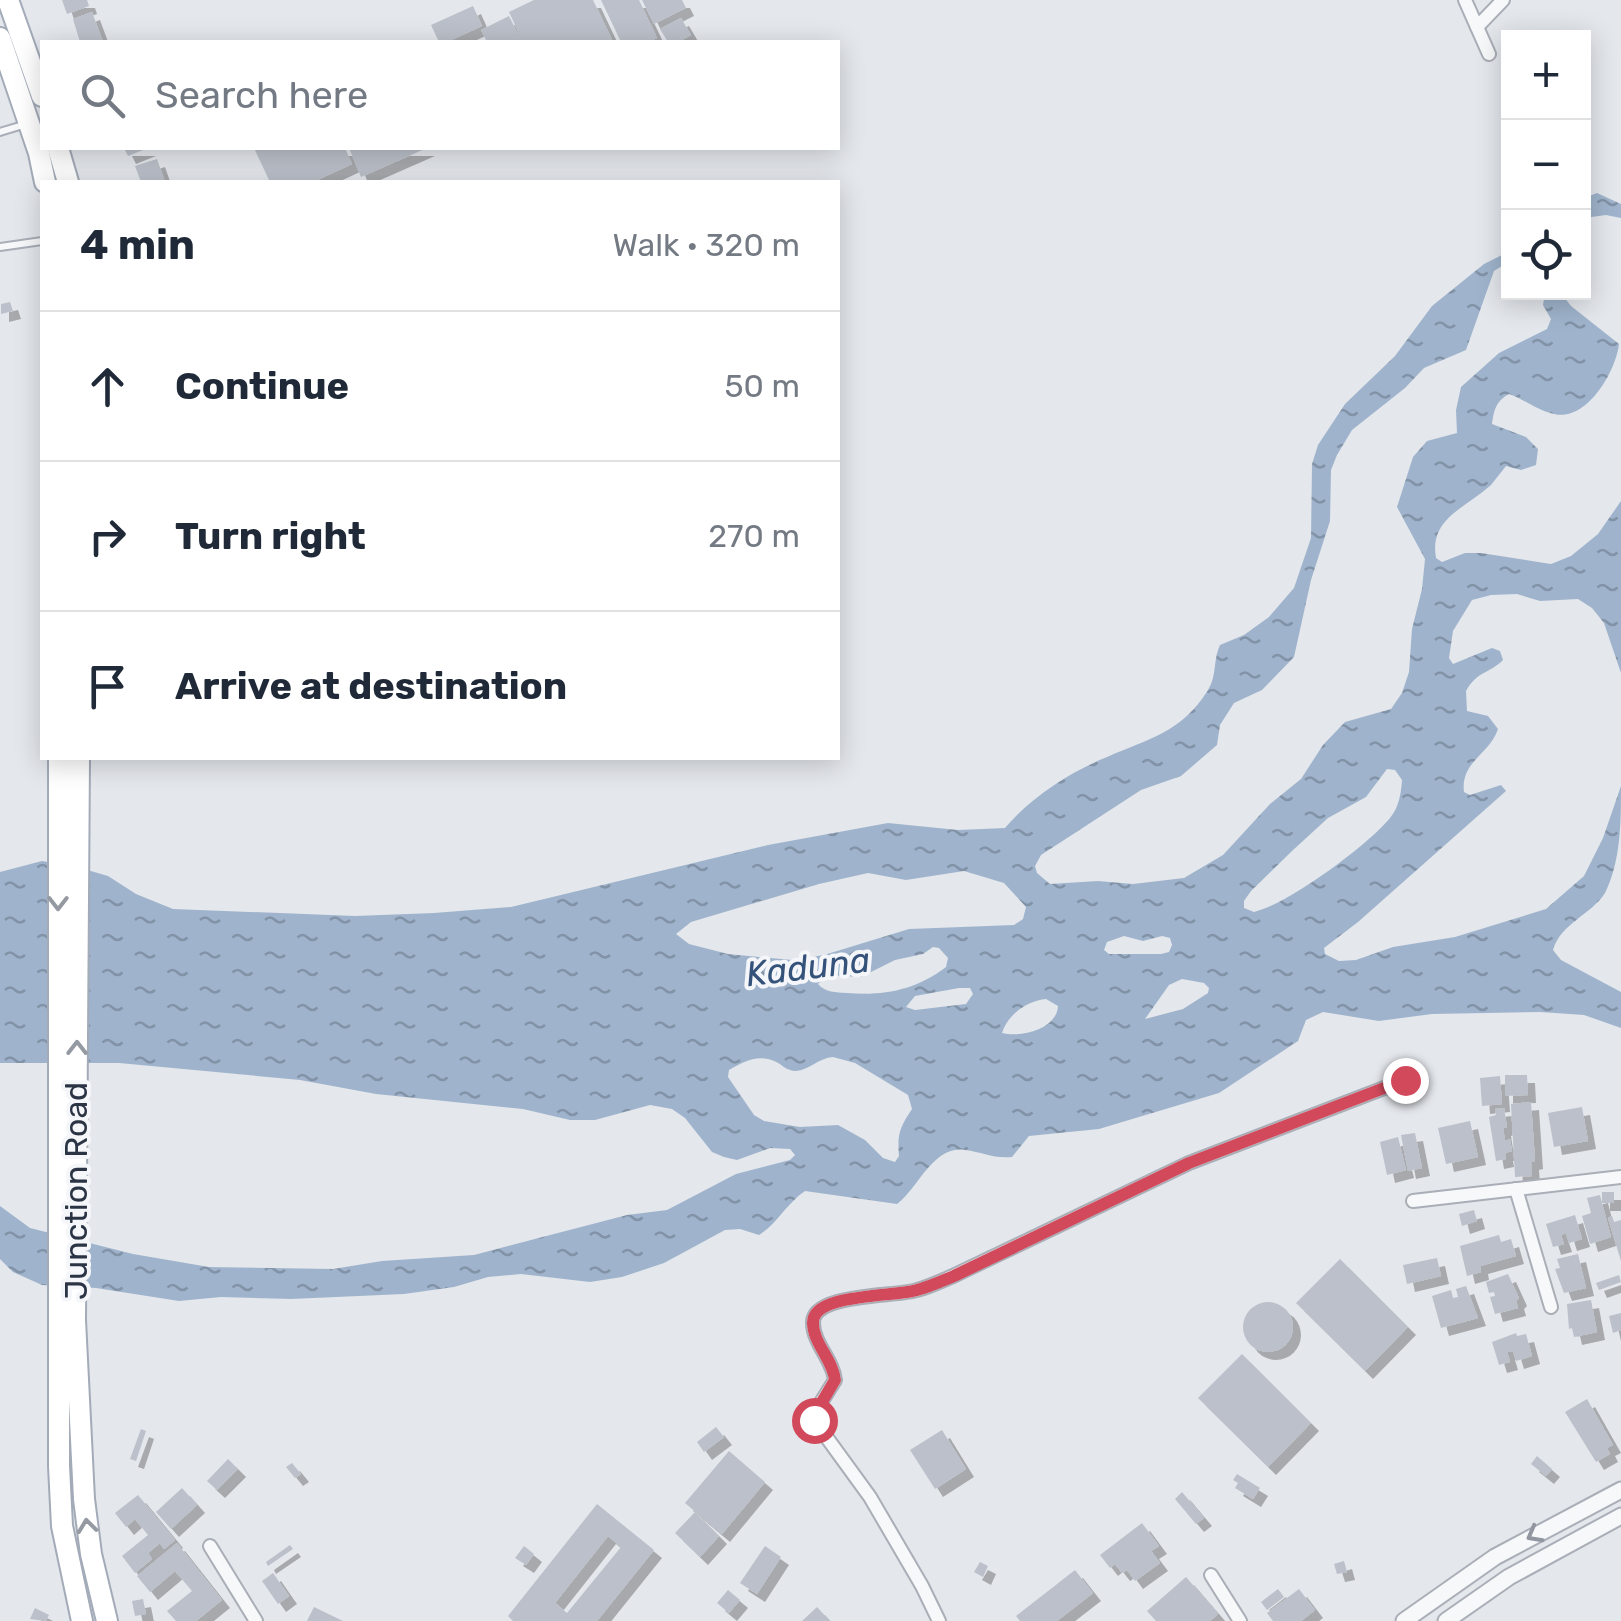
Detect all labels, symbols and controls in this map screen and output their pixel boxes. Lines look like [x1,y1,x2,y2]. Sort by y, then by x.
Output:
map controls [1501,30,1591,300]
button: + [1501,30,1591,120]
search box [40,40,840,150]
icon: search [75,68,130,123]
text: Search here [155,72,368,118]
button: − [1501,120,1591,210]
button: locate [1501,210,1591,300]
text: 4 min [80,220,195,270]
text: Walk · 320 m [613,226,800,264]
icon: ahead [80,359,135,414]
text: Continue [175,363,349,409]
text: 50 m [724,367,800,405]
icon: right [80,509,135,564]
text: Turn right [175,513,366,559]
text: 270 m [708,517,800,555]
icon: arrive [80,659,135,714]
text: Arrive at destination [175,663,567,709]
one-way arrow [47,896,69,911]
water label: Kaduna [744,939,872,995]
one-way arrow [66,1039,88,1054]
route end [1383,1058,1429,1104]
street label: Junction Road [57,1082,95,1300]
route start [792,1398,838,1444]
one-way arrow [77,1517,98,1533]
one-way arrow [1527,1523,1545,1542]

